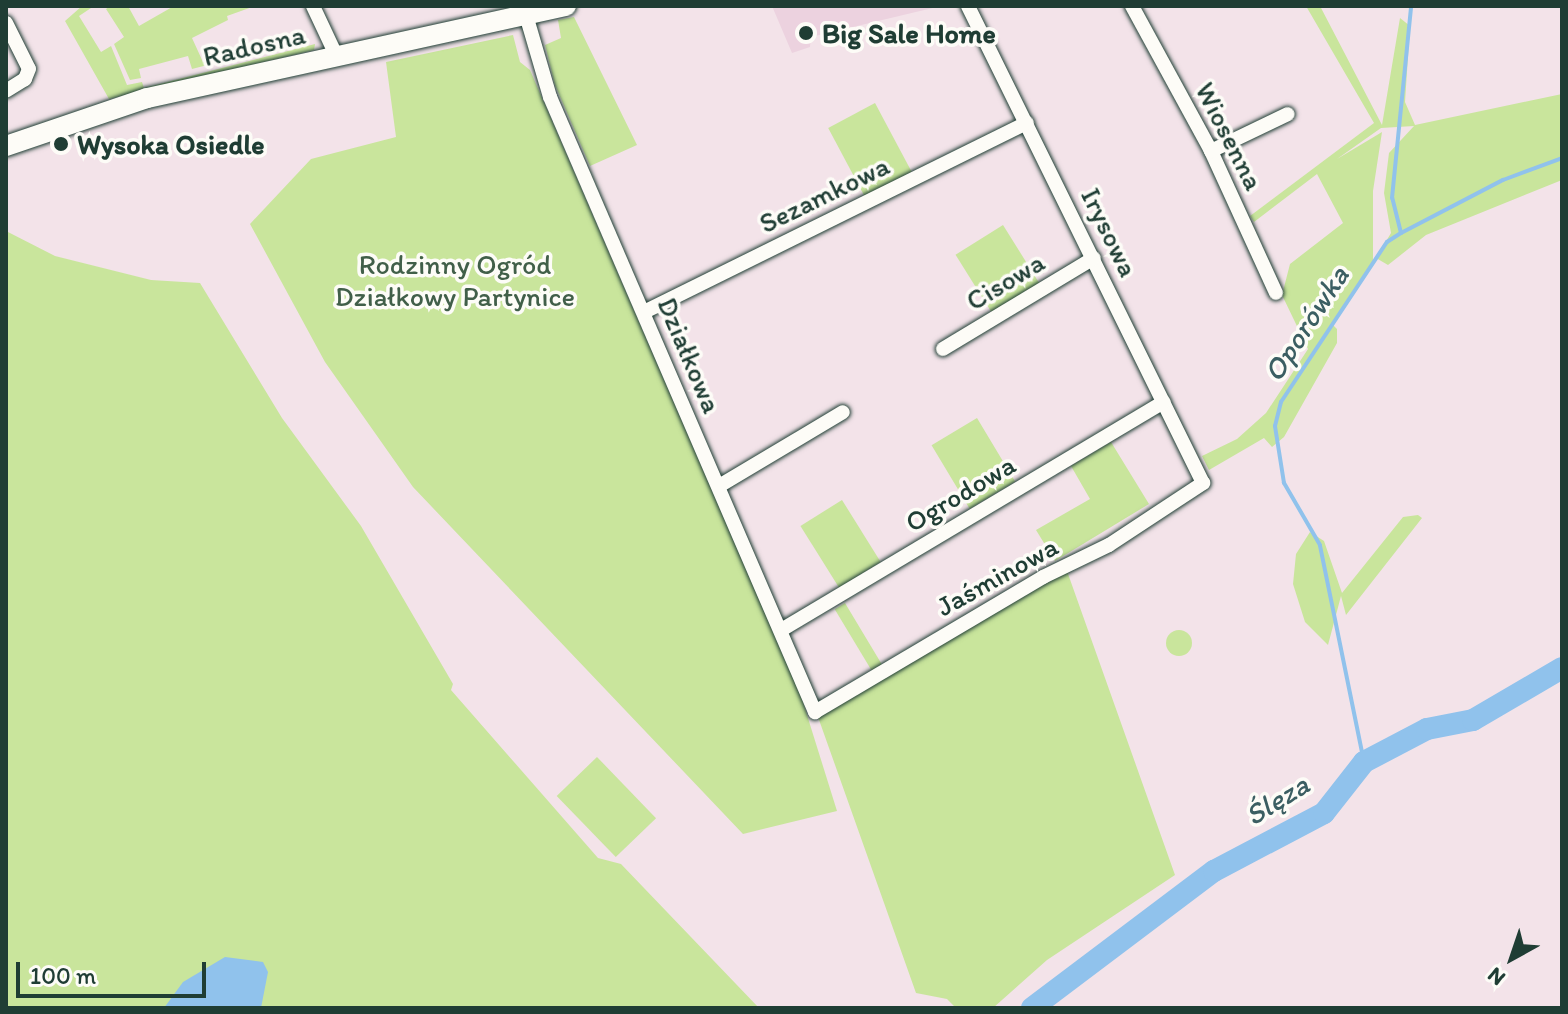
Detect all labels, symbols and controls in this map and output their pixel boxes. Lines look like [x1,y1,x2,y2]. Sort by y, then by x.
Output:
place label: Big Sale Home [822,16,996,50]
street label: Radosna [200,17,308,73]
marker: Big Sale Home [797,24,815,42]
street label: Wiosenna [1189,76,1271,196]
place label: Wysoka Osiedle [77,127,265,161]
marker: Wysoka Osiedle [52,135,70,153]
street label: Sezamkowa [754,148,894,240]
street label: Irysowa [1074,182,1146,282]
street label: Cisowa [960,245,1050,317]
park label: Rodzinny Ogród Działkowy Partynice [334,247,576,313]
water label: Oporówka [1255,260,1357,388]
street label: Działkowa [651,292,729,418]
street label: Ogrodowa [899,447,1021,539]
street label: Jaśminowa [930,529,1064,623]
water label: Ślęza [1238,766,1316,834]
north arrow [1472,918,1552,998]
scale bar [20,946,210,996]
text: 100 m [30,961,96,990]
text: N [1482,962,1511,992]

